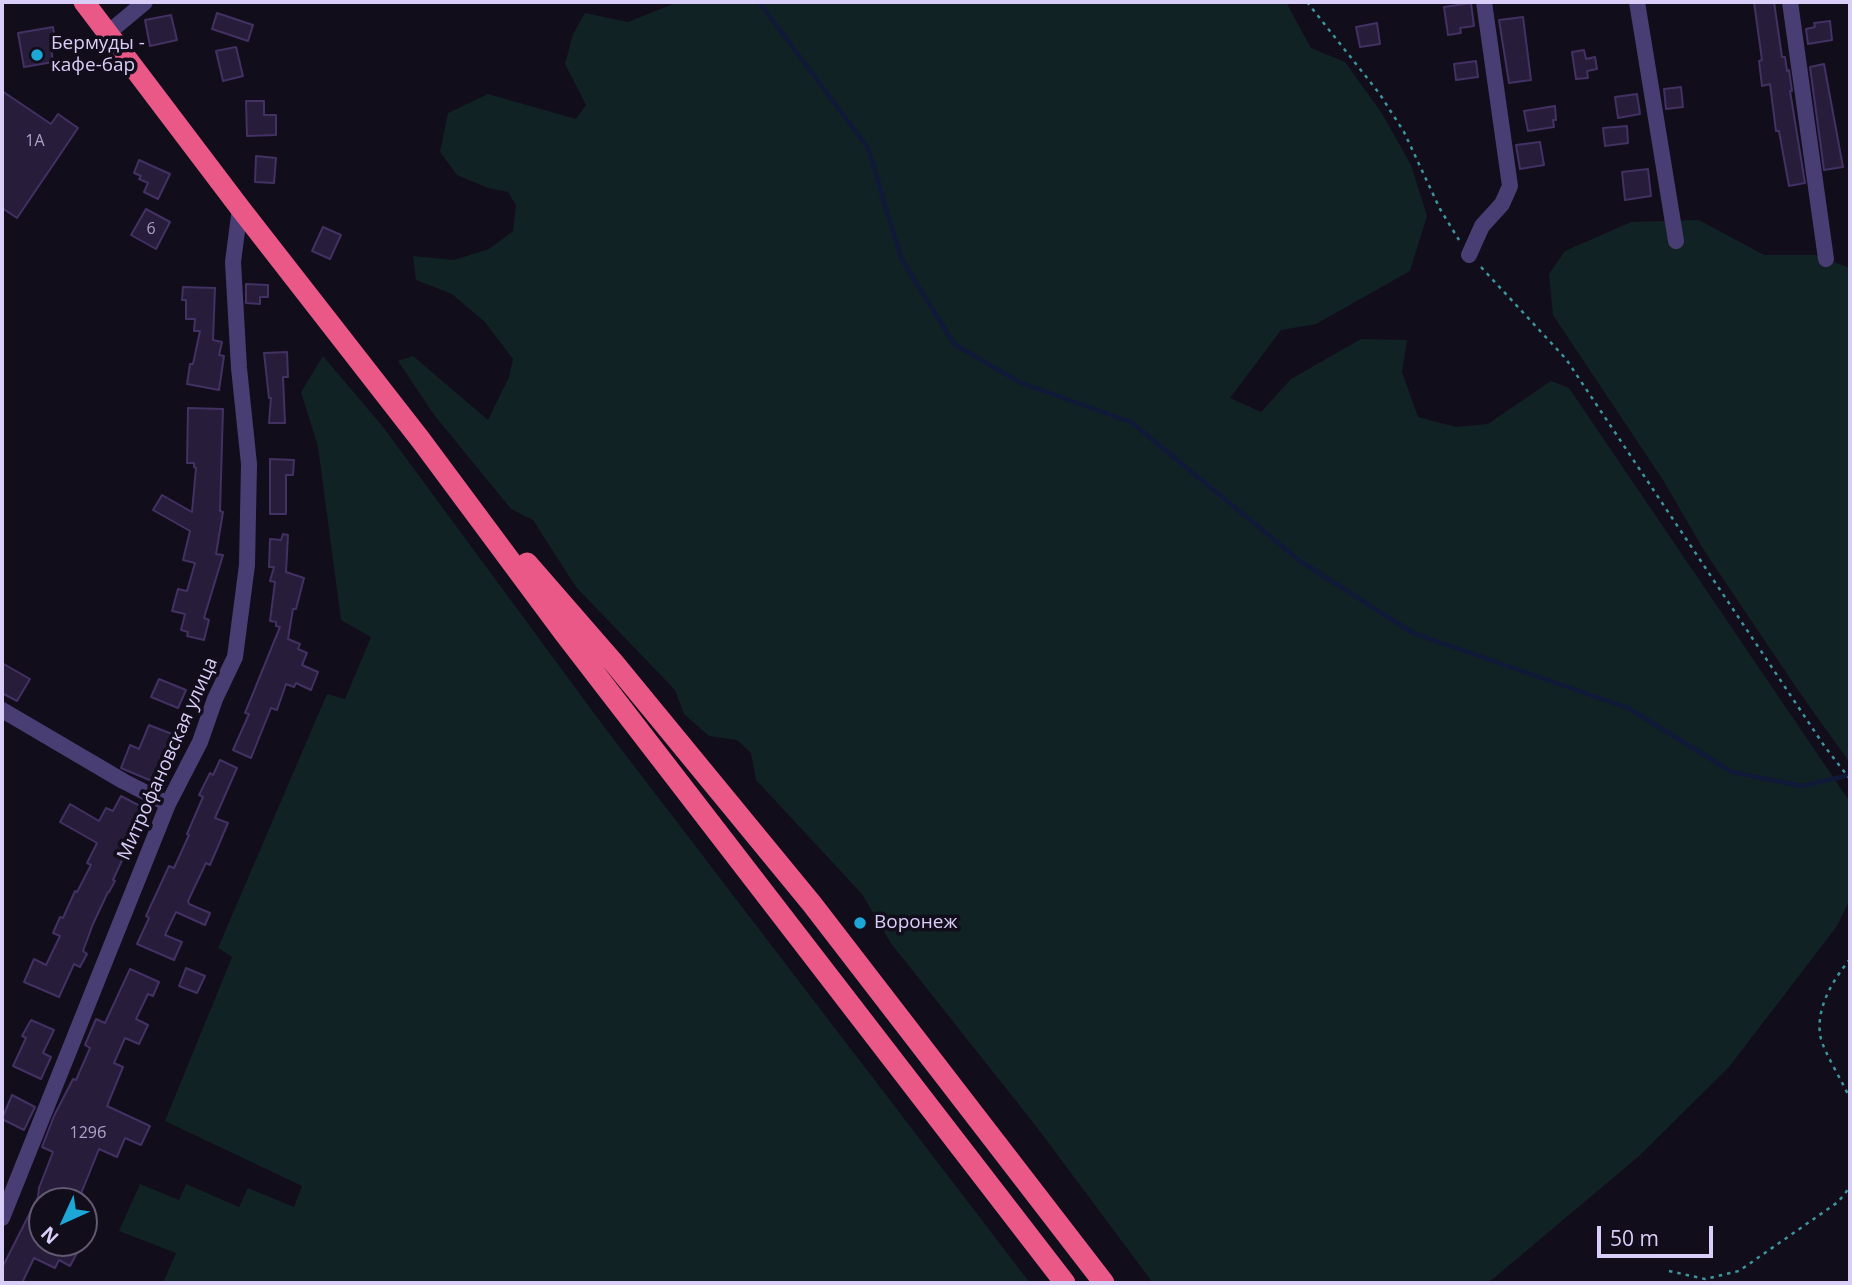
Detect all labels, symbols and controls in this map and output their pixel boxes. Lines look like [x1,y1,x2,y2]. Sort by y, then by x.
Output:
place label: Бермуды - кафе-бар [51,33,145,77]
marker: Бермуды - кафе-бар [29,47,45,63]
house number: 1А [25,131,45,151]
house number: 6 [146,219,156,239]
street label: Митрофановская улица [113,654,223,864]
place label: Воронеж [874,912,957,934]
marker: Воронеж [852,915,868,931]
house number: 129б [70,1123,106,1143]
north arrow [28,1187,98,1257]
scale bar [1600,1212,1716,1256]
text: N [35,1221,64,1250]
text: 50 m [1610,1224,1659,1252]

